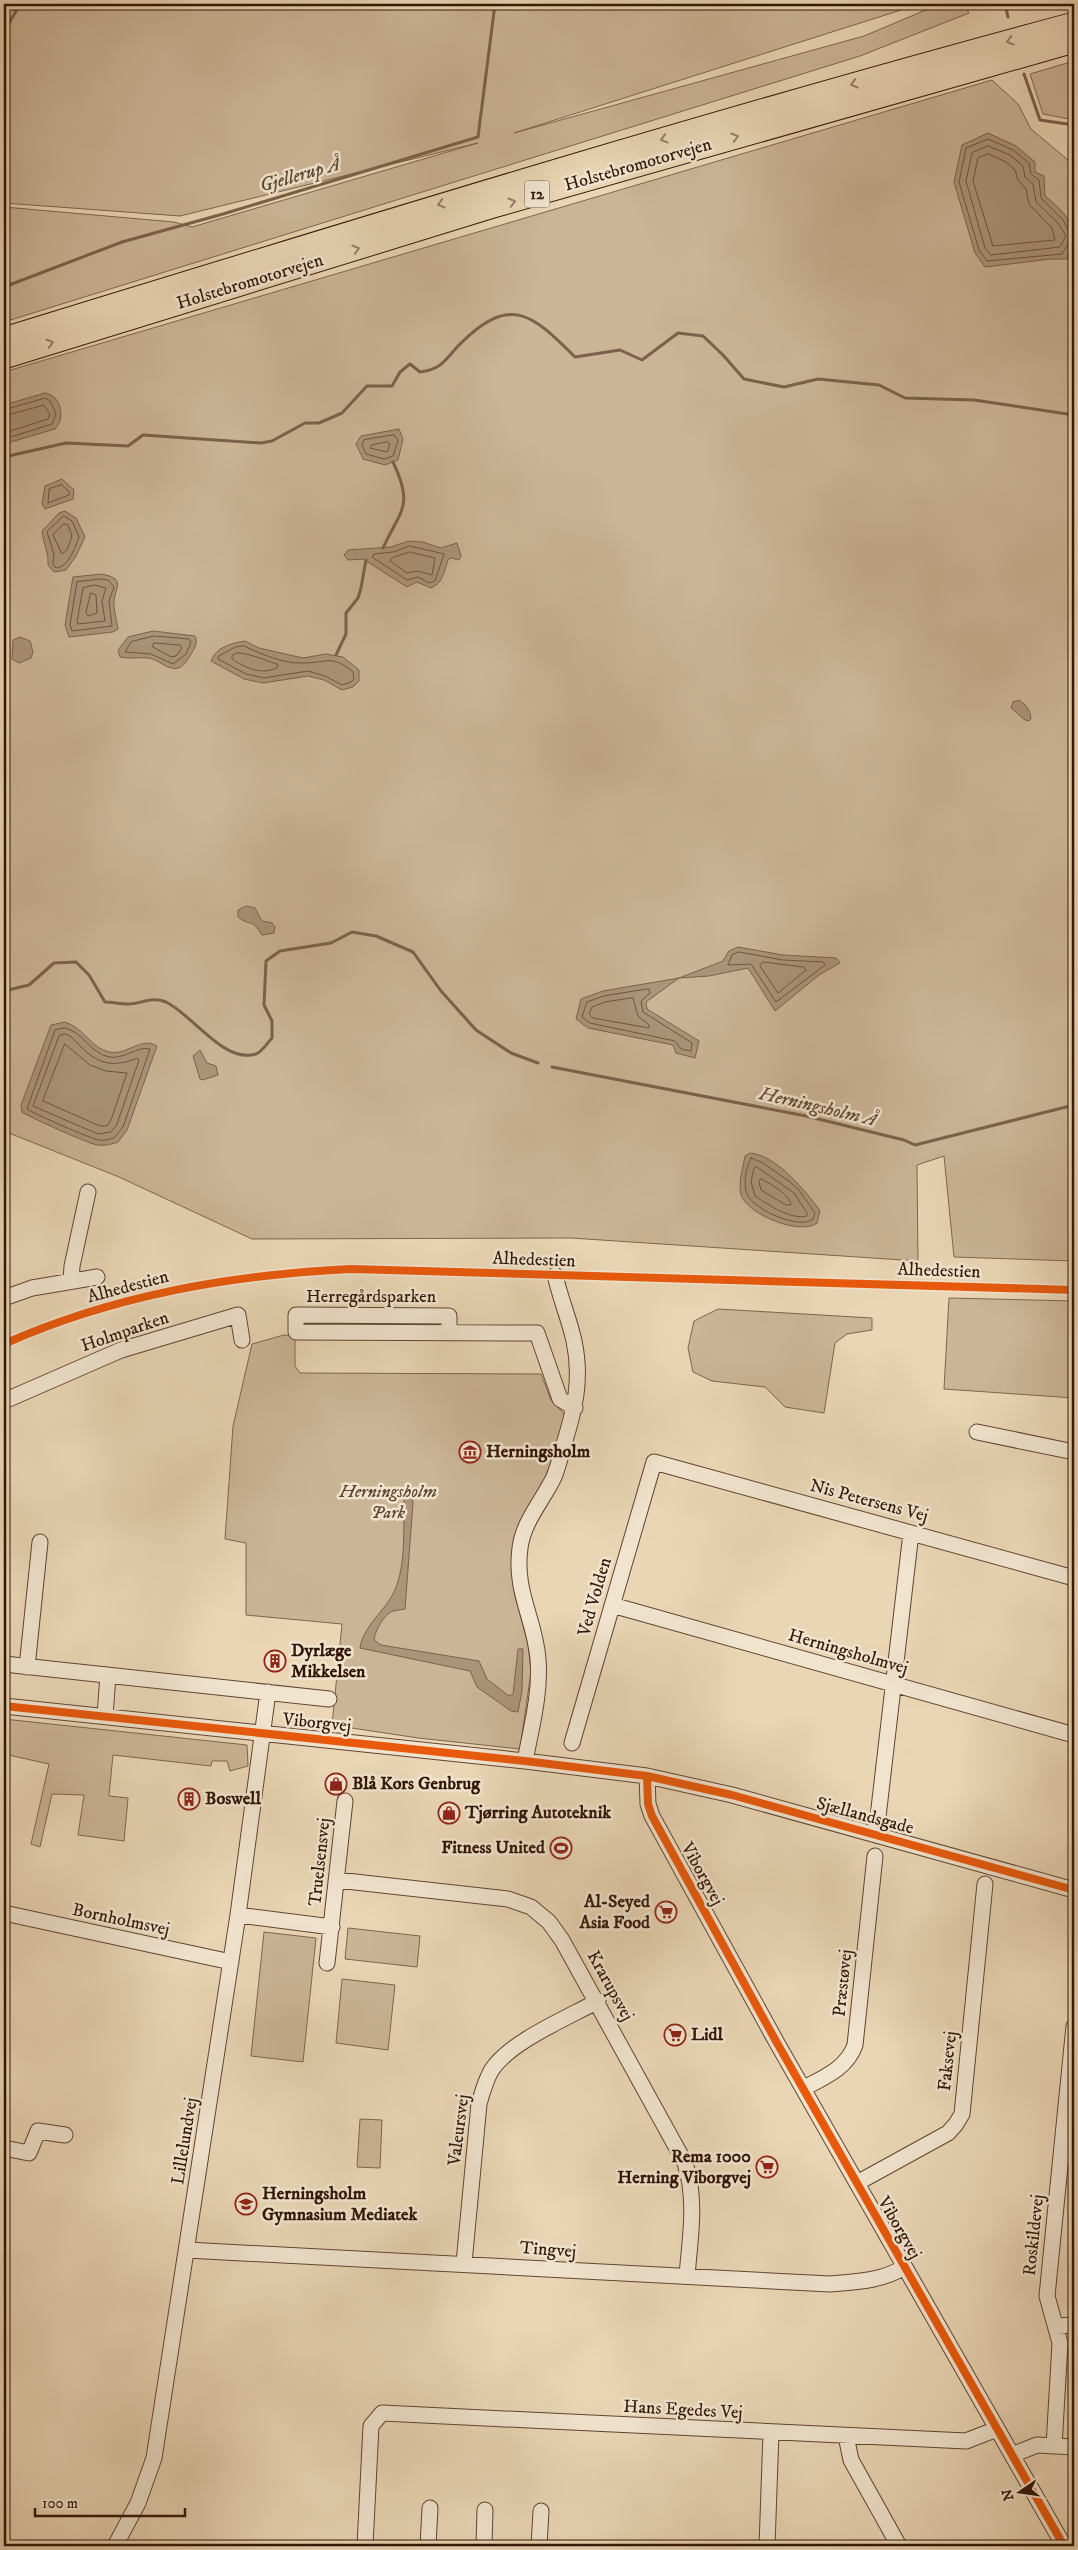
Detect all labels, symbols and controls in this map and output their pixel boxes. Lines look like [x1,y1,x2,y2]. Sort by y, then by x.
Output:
one-way arrow [1007,35,1015,45]
one-way arrow [849,78,858,89]
street label: Holstebromotorvejen [562,133,715,197]
one-way arrow [660,133,669,143]
one-way arrow [730,133,739,143]
water label: Gjellerup Å [257,151,344,198]
road number: 12 [524,180,550,208]
one-way arrow [507,197,515,207]
one-way arrow [437,198,445,208]
one-way arrow [352,245,360,255]
street label: Holstebromotorvejen [174,249,327,315]
one-way arrow [46,339,54,349]
water label: Herningsholm Å [756,1081,880,1132]
street label: Alhedestien [492,1248,577,1272]
street label: Alhedestien [897,1259,982,1283]
street label: Alhedestien [85,1265,172,1308]
street label: Herregårdsparken [306,1286,437,1308]
street label: Holmparken [78,1307,172,1357]
museum icon: Herningsholm [458,1440,482,1464]
place label: Herningsholm [486,1441,591,1463]
street label: Nis Petersens Vej [808,1475,930,1527]
park label: Herningsholm Park [338,1481,437,1524]
street label: Ved Volden [573,1554,617,1640]
street label: Herningsholmvej [785,1624,911,1680]
place label: Dyrlæge Mikkelsen [291,1640,366,1683]
building icon: Dyrlæge Mikkelsen [263,1649,287,1673]
street label: Viborgvej [281,1708,352,1738]
shop icon: Blå Kors Genbrug [324,1772,348,1796]
place label: Blå Kors Genbrug [352,1773,481,1795]
building icon: Boswell [177,1787,201,1811]
place label: Boswell [205,1788,261,1810]
street label: Sjællandsgade [814,1792,916,1840]
shop icon: Tjørring Autoteknik [437,1801,461,1825]
place label: Tjørring Autoteknik [464,1802,612,1824]
street label: Truelsensvej [304,1817,336,1907]
sports icon: Fitness United [549,1836,573,1860]
place label: Fitness United [441,1837,546,1859]
street label: Viborgvej [675,1838,728,1909]
place label: Al-Seyed Asia Food [578,1891,651,1934]
street label: Bornholmsvej [70,1899,172,1941]
supermarket icon: Al-Seyed Asia Food [654,1900,678,1924]
street label: Krarupsvej [582,1947,638,2025]
street label: Præstøvej [829,1948,857,2018]
supermarket icon: Lidl [663,2023,687,2047]
place label: Lidl [691,2024,724,2046]
street label: Faksevej [934,2030,962,2092]
street label: Valeursvej [444,2093,474,2168]
street label: Lillelundvej [167,2096,203,2186]
place label: Rema 1000 Herning Viborgvej [617,2146,751,2189]
supermarket icon: Rema 1000 Herning Viborgvej [755,2155,779,2179]
place label: Herningsholm Gymnasium Mediatek [262,2183,419,2226]
school or university icon: Herningsholm Gymnasium Mediatek [234,2192,258,2216]
street label: Viborgvej [872,2192,926,2263]
street label: Roskildevej [1019,2193,1049,2277]
street label: Tingvej [519,2237,577,2263]
street label: Hans Egedes Vej [623,2396,743,2424]
north arrow [996,2468,1046,2518]
scale bar [35,2485,185,2517]
text: N [998,2487,1018,2502]
text: 100 m [42,2494,78,2513]

